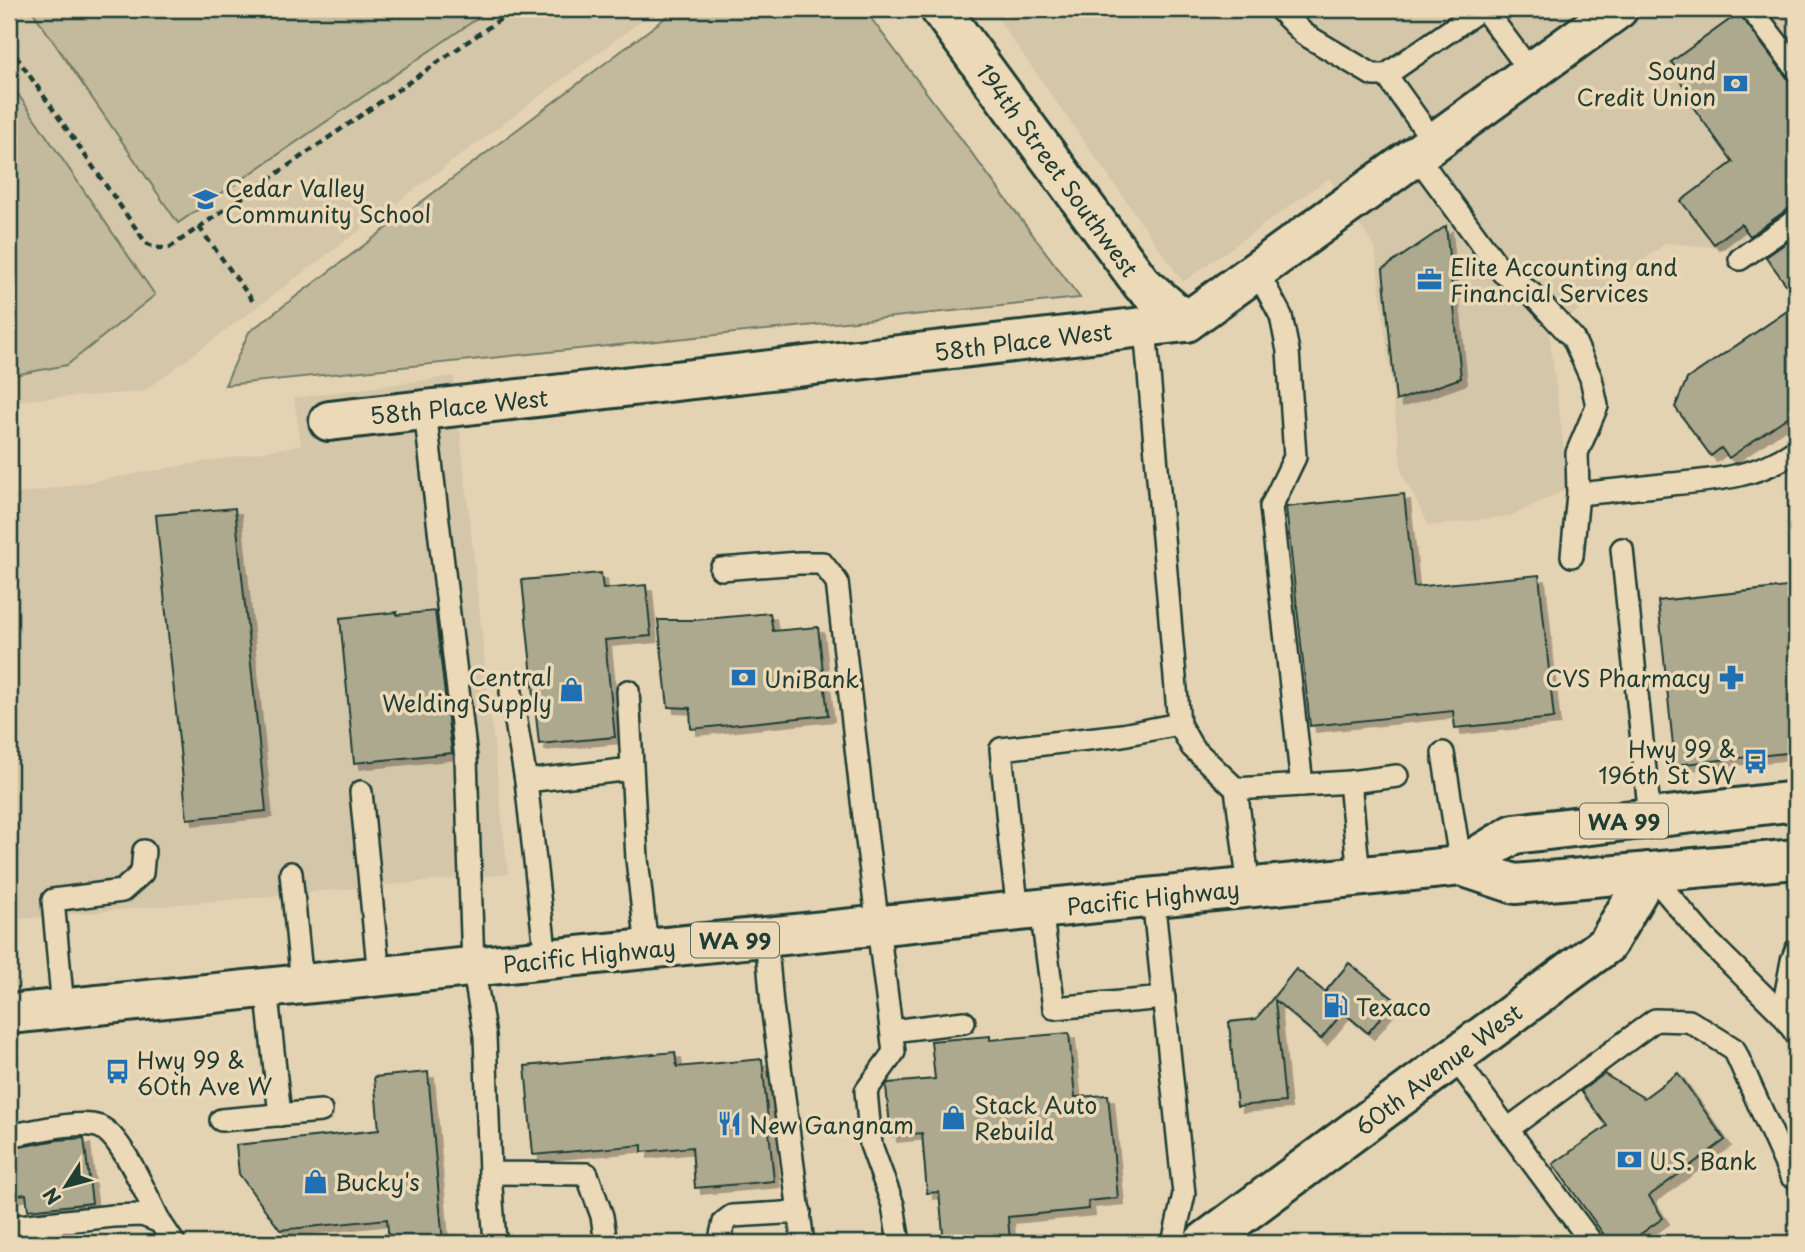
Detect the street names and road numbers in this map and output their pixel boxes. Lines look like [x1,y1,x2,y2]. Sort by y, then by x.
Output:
street label: 194th Street Southwest [969,56,1147,284]
street label: 58th Place West [932,313,1114,369]
street label: 58th Place West [368,379,550,433]
road number: WA 99 [1580,804,1668,838]
street label: Pacific Highway [1065,871,1241,923]
road number: WA 99 [691,922,779,958]
street label: Pacific Highway [501,929,677,981]
street label: 60th Avenue West [1347,994,1529,1144]

